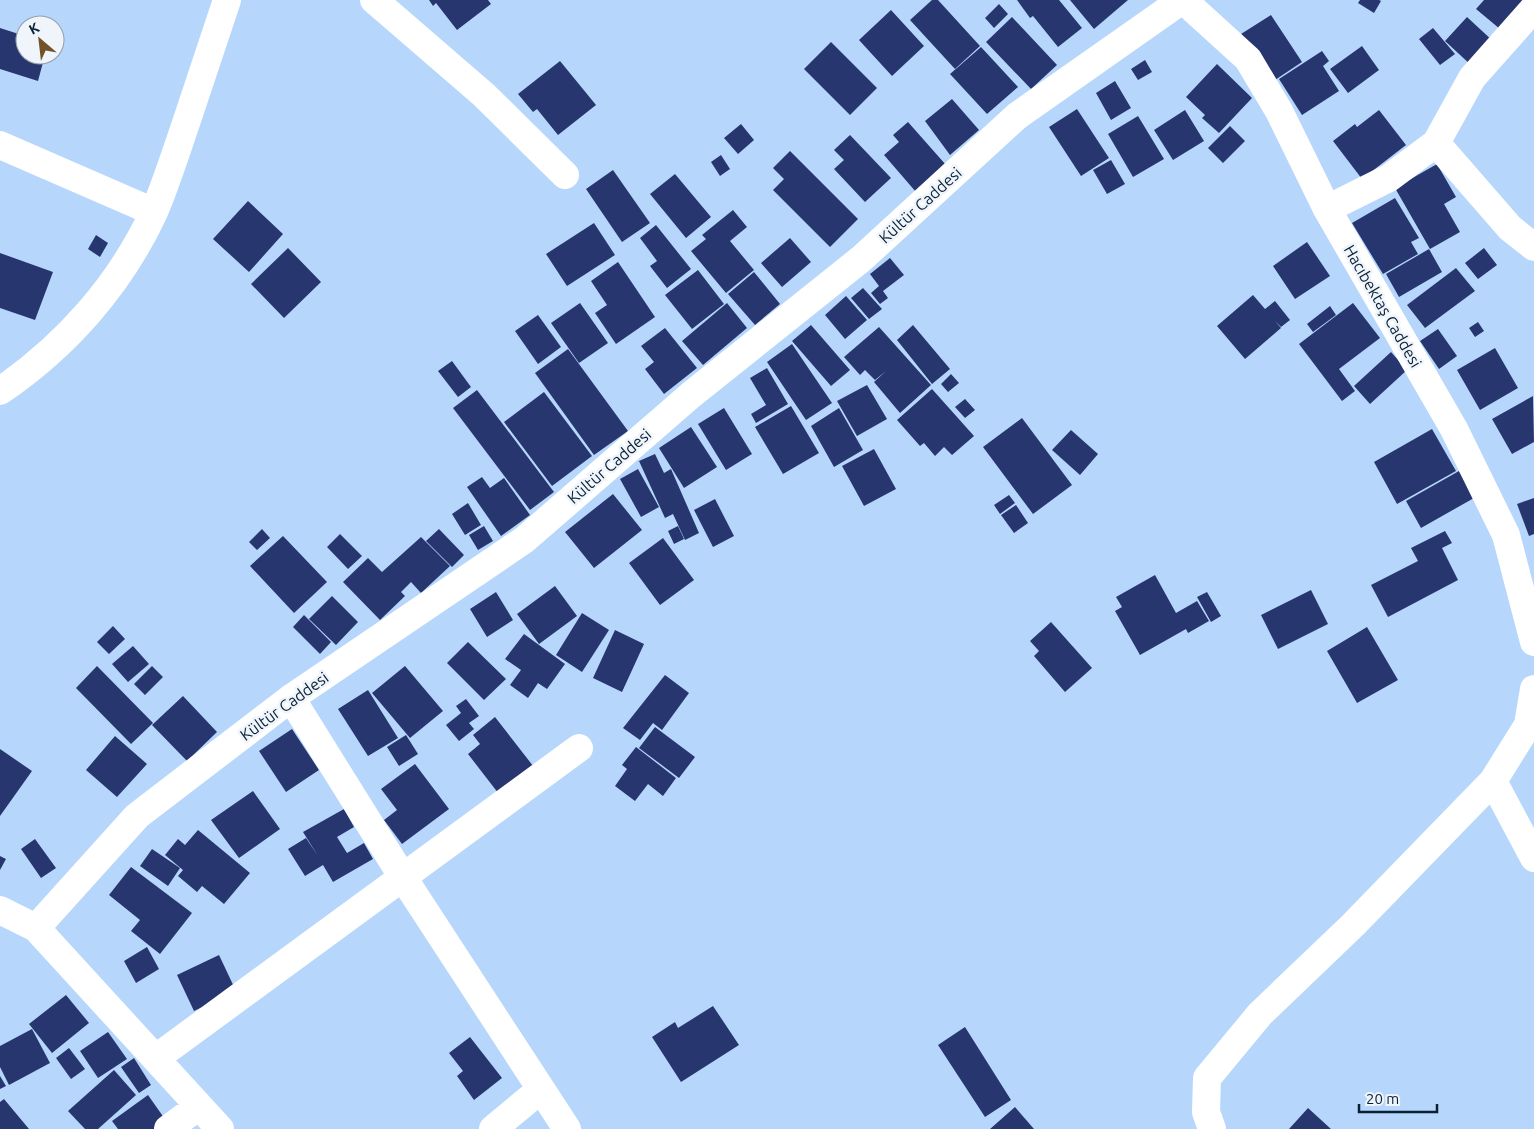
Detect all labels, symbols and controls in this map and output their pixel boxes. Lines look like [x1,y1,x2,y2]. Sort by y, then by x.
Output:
north arrow [15,15,65,65]
text: K [26,19,42,38]
street label: Kültür Caddesi [875,163,965,247]
street label: Hacıbektaş Caddesi [1341,242,1425,370]
street label: Kültür Caddesi [564,425,654,507]
street label: Kültür Caddesi [236,668,332,744]
scale bar [1359,1082,1436,1114]
text: 20 m [1366,1090,1399,1107]

